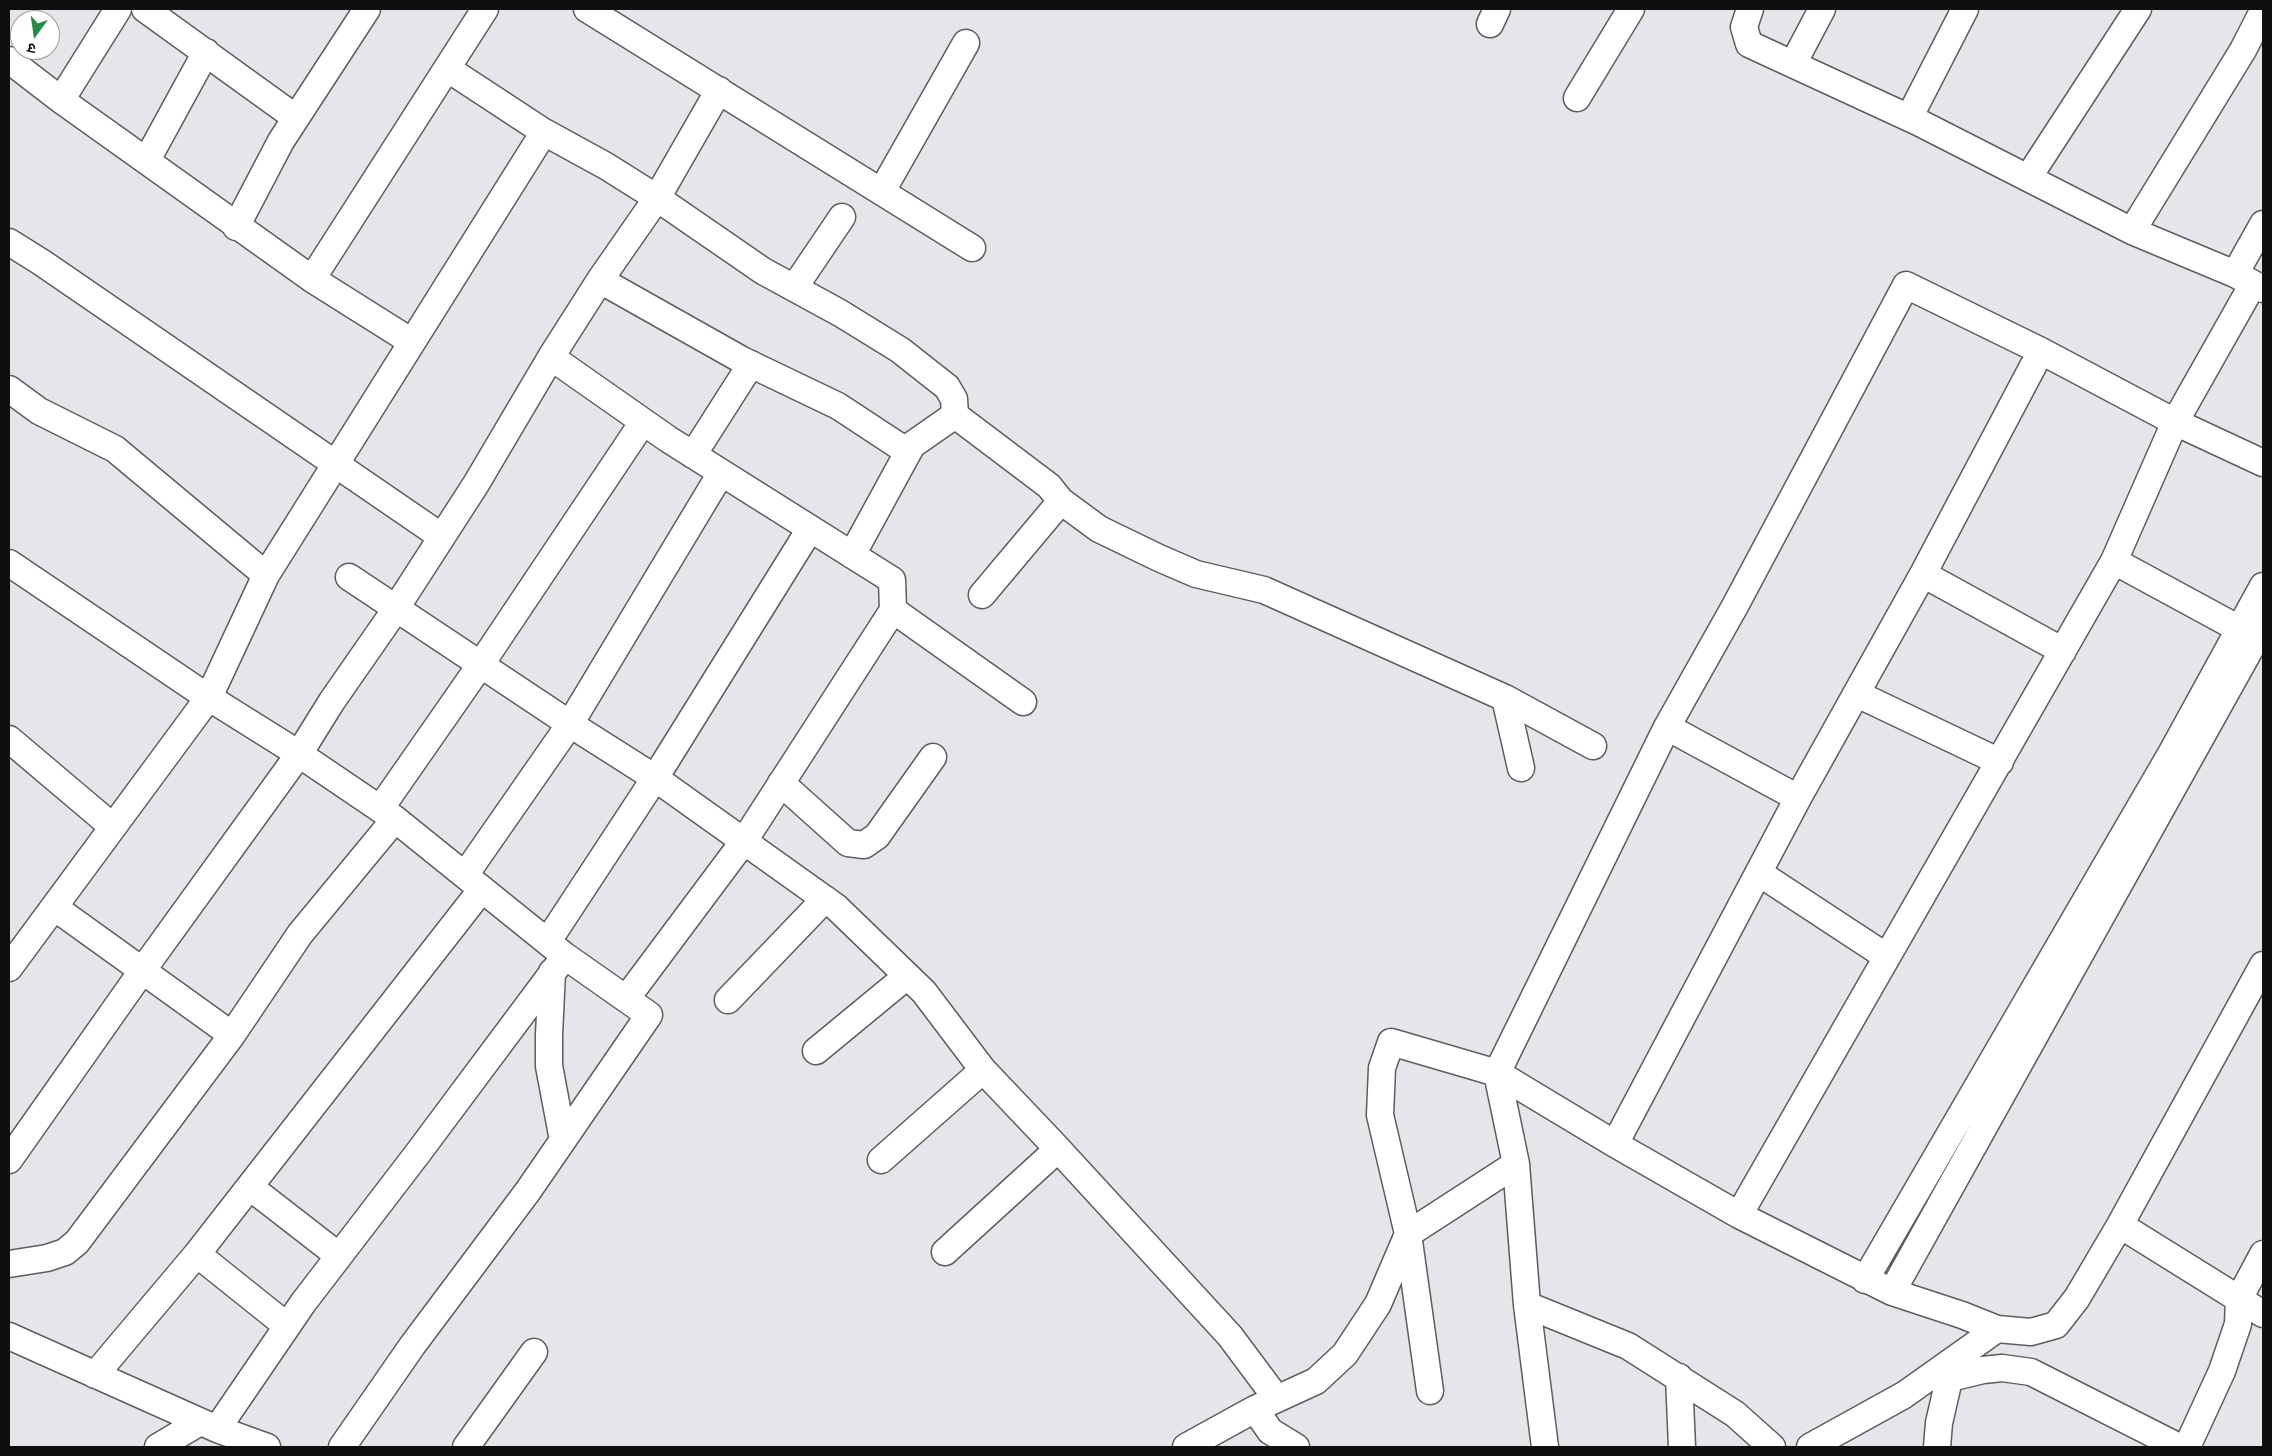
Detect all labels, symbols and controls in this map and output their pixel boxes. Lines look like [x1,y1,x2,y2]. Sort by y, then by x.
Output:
north arrow [10,10,60,60]
text: उ [25,39,38,59]

